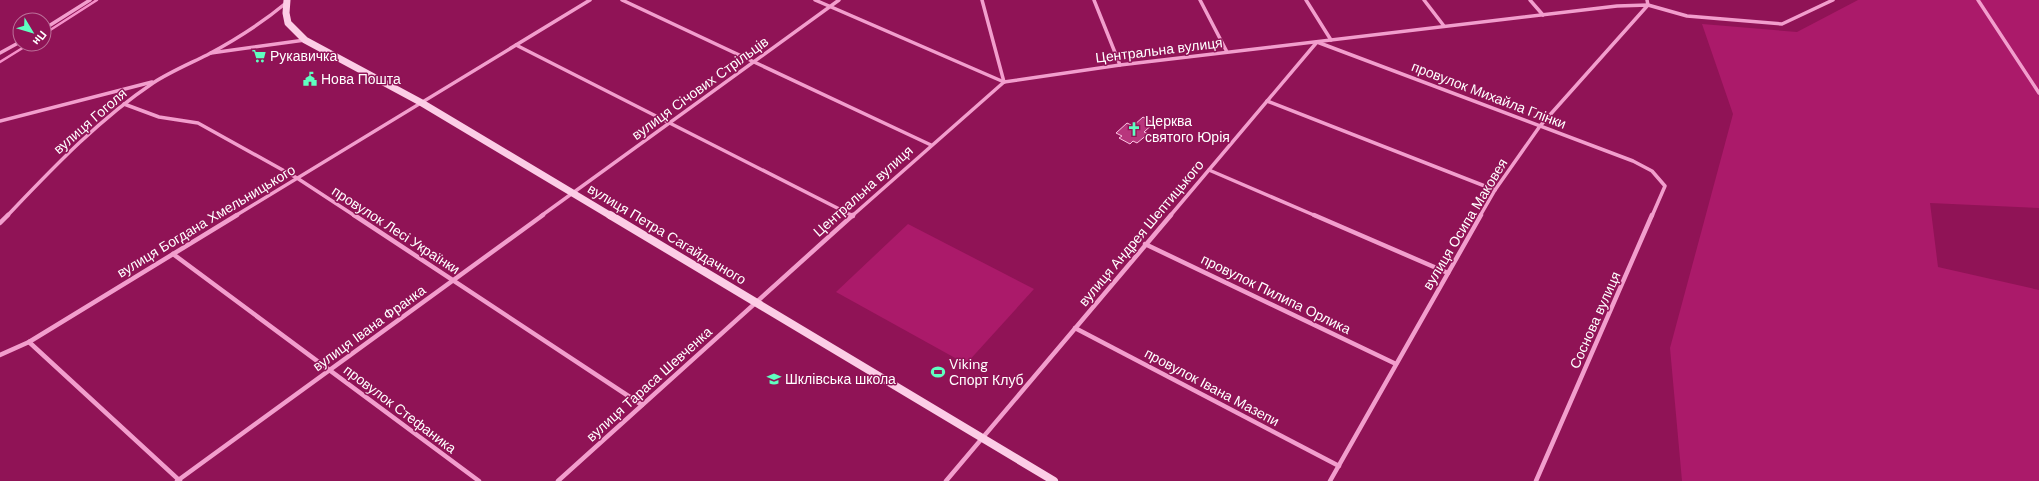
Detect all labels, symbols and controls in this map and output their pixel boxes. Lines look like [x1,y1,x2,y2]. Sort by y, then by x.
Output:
north arrow [12,12,52,52]
text: Пн [30,28,50,48]
street label: вулиця Січових Стрільців [628,32,772,144]
street label: Центральна вулиця [1094,33,1224,67]
place label: Рукавичка [270,47,338,65]
supermarket icon: Рукавичка [251,48,267,64]
street label: провулок Михайла Глінки [1409,57,1569,133]
place label: Нова Пошта [321,70,401,88]
public building icon: Нова Пошта [302,71,318,87]
street label: вулиця Гоголя [50,84,130,158]
place label: Церква святого Юрія [1145,112,1230,146]
church icon: Церква святого Юрія [1126,121,1142,137]
street label: Центральна вулиця [809,141,917,241]
street label: вулиця Осипа Маковея [1419,155,1511,293]
street label: вулиця Андрея Шептицького [1074,156,1208,310]
street label: вулиця Богдана Хмельницького [113,160,299,282]
street label: вулиця Петра Сагайдачного [584,179,750,289]
street label: провулок Лесі Українки [328,182,464,278]
street label: провулок Пилипа Орлика [1198,250,1354,338]
street label: Соснова вулиця [1566,269,1624,371]
street label: вулиця Івана Франка [309,281,429,375]
street label: вулиця Тараса Шевченка [582,323,716,445]
street label: провулок Івана Мазепи [1142,344,1282,430]
place label: Viking Спорт Клуб [949,355,1024,389]
street label: провулок Стефаника [340,361,460,457]
sports icon: Viking Спорт Клуб [930,364,946,380]
place label: Шклівська школа [785,370,896,388]
school or university icon: Шклівська школа [766,371,782,387]

